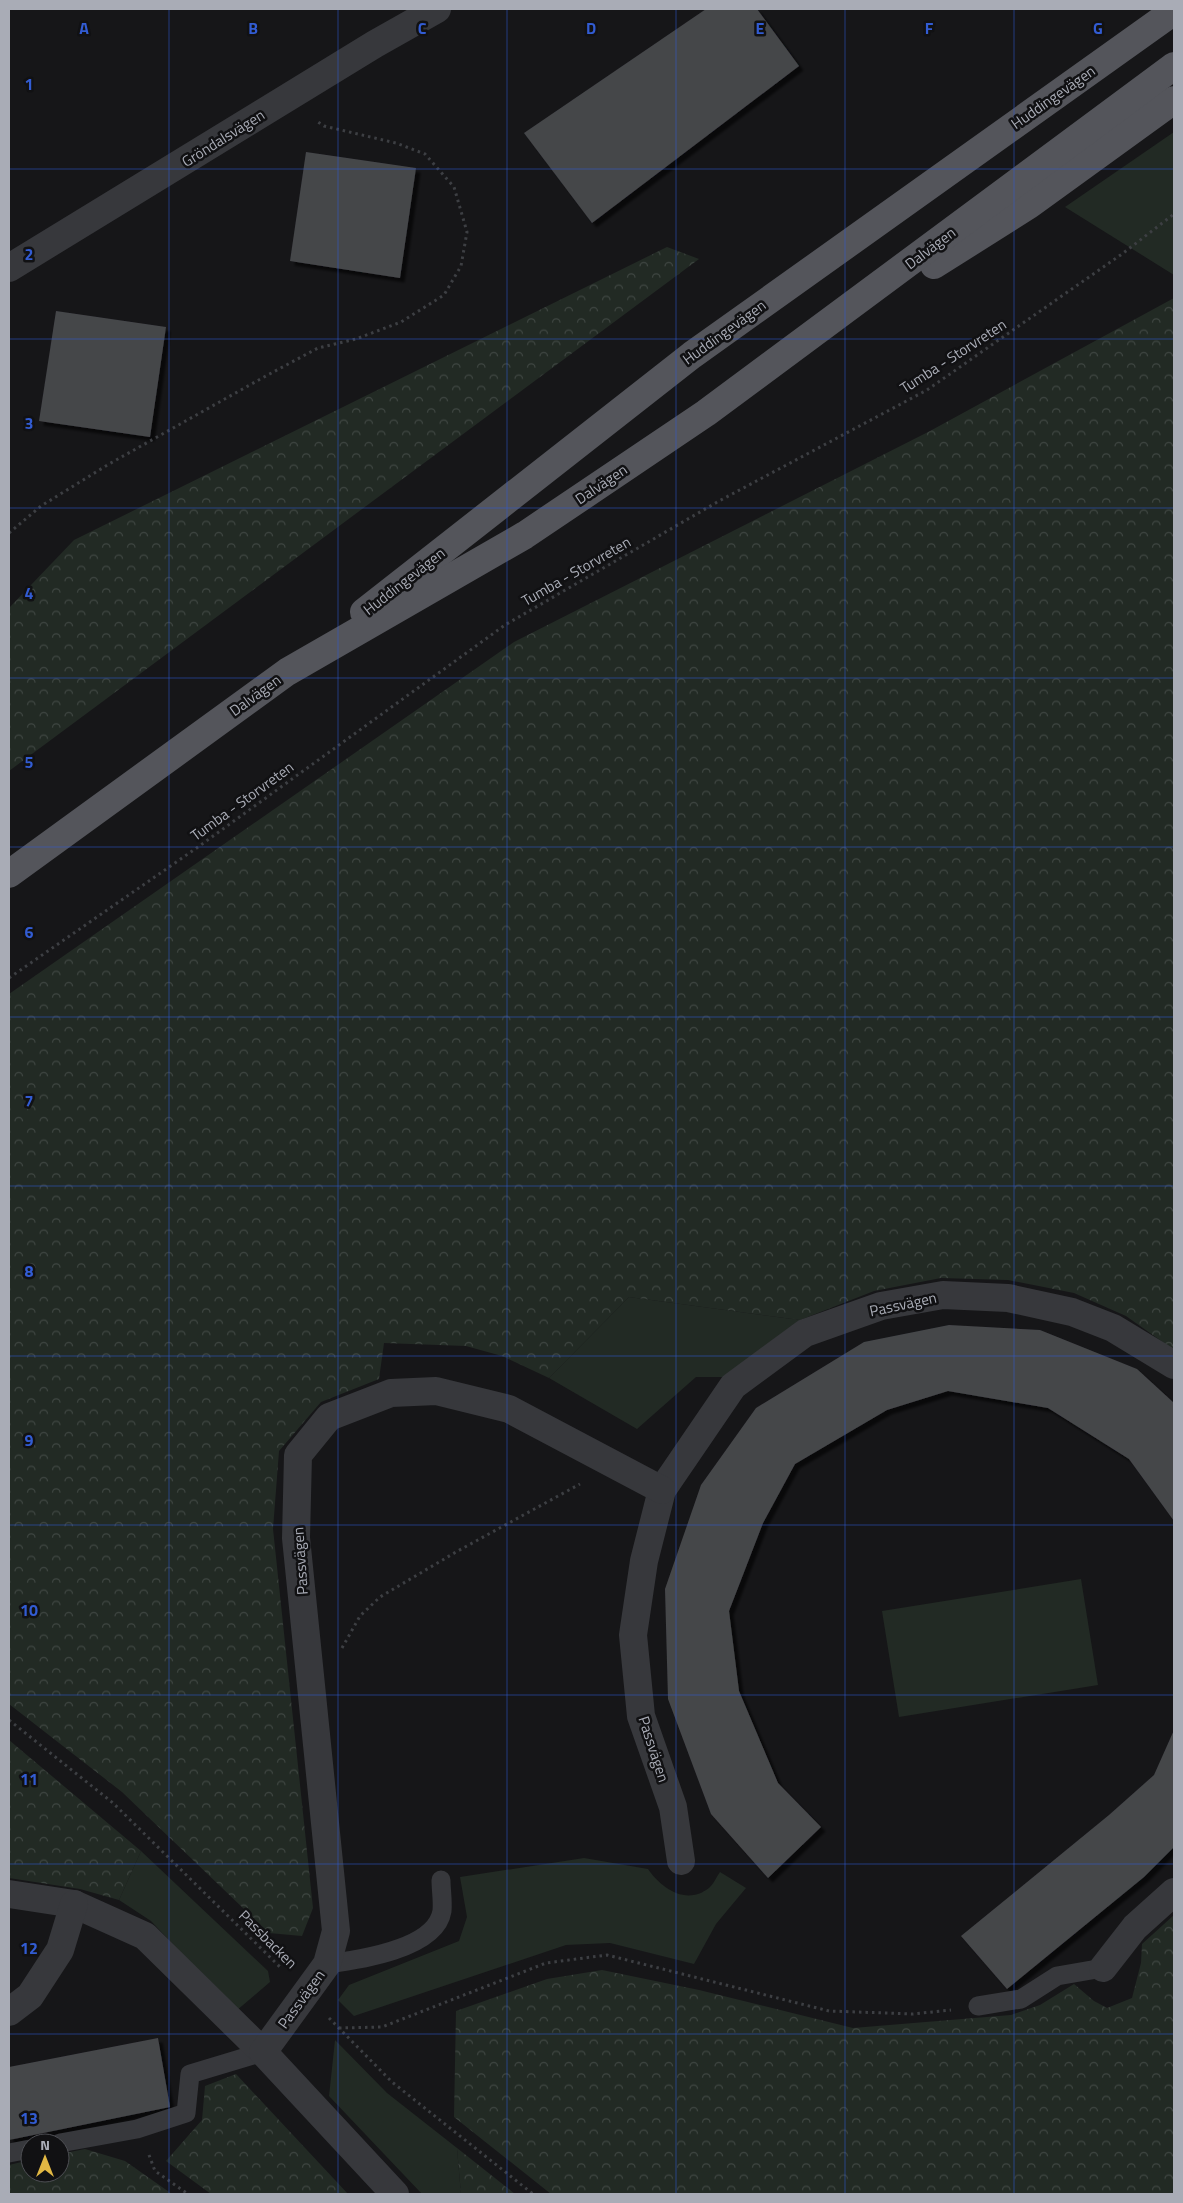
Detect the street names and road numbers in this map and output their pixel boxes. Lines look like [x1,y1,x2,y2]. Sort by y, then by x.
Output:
street label: Huddingevägen [1006,59,1100,135]
street label: Gröndalsvägen [177,103,269,173]
street label: Dalvägen [900,221,960,275]
street label: Huddingevägen [677,294,771,370]
street label: Tumba - Storvreten [895,313,1011,399]
street label: Dalvägen [570,458,632,510]
street label: Tumba - Storvreten [517,530,635,612]
street label: Huddingevägen [358,542,450,620]
street label: Dalvägen [225,668,285,722]
street label: Tumba - Storvreten [186,756,298,846]
street label: Passvägen [867,1286,939,1322]
street label: Passvägen [286,1526,314,1596]
street label: Passvägen [633,1713,675,1785]
street label: Passbacken [233,1904,303,1974]
street label: Passvägen [272,1965,330,2033]

